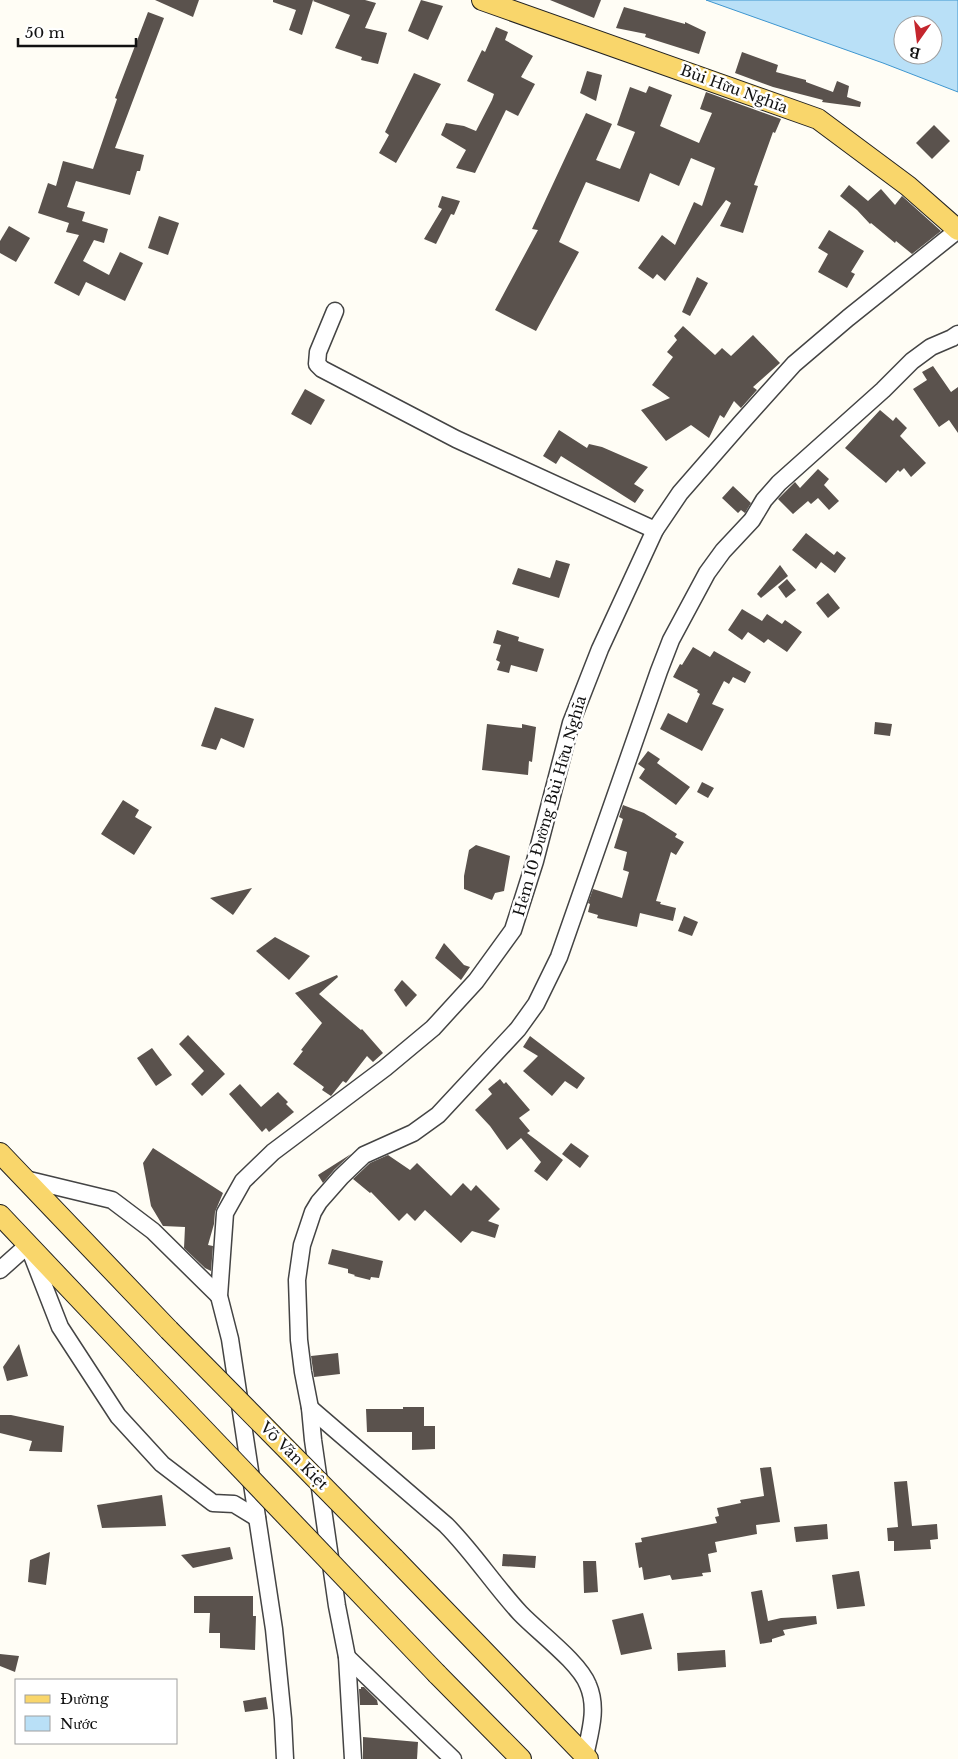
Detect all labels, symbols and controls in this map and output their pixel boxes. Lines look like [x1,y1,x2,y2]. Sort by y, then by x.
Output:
scale bar [18,15,135,47]
north arrow [893,15,943,65]
text: 50 m [25,23,65,42]
text: B [907,43,922,63]
street label: Bùi Hữu Nghĩa [678,60,791,117]
street label: Hẻm 10 Đường Bùi Hữu Nghĩa [509,693,590,918]
street label: Võ Văn Kiệt [256,1417,333,1494]
legend [15,1679,178,1744]
text: Đường [60,1689,110,1708]
text: Nước [60,1714,98,1733]

